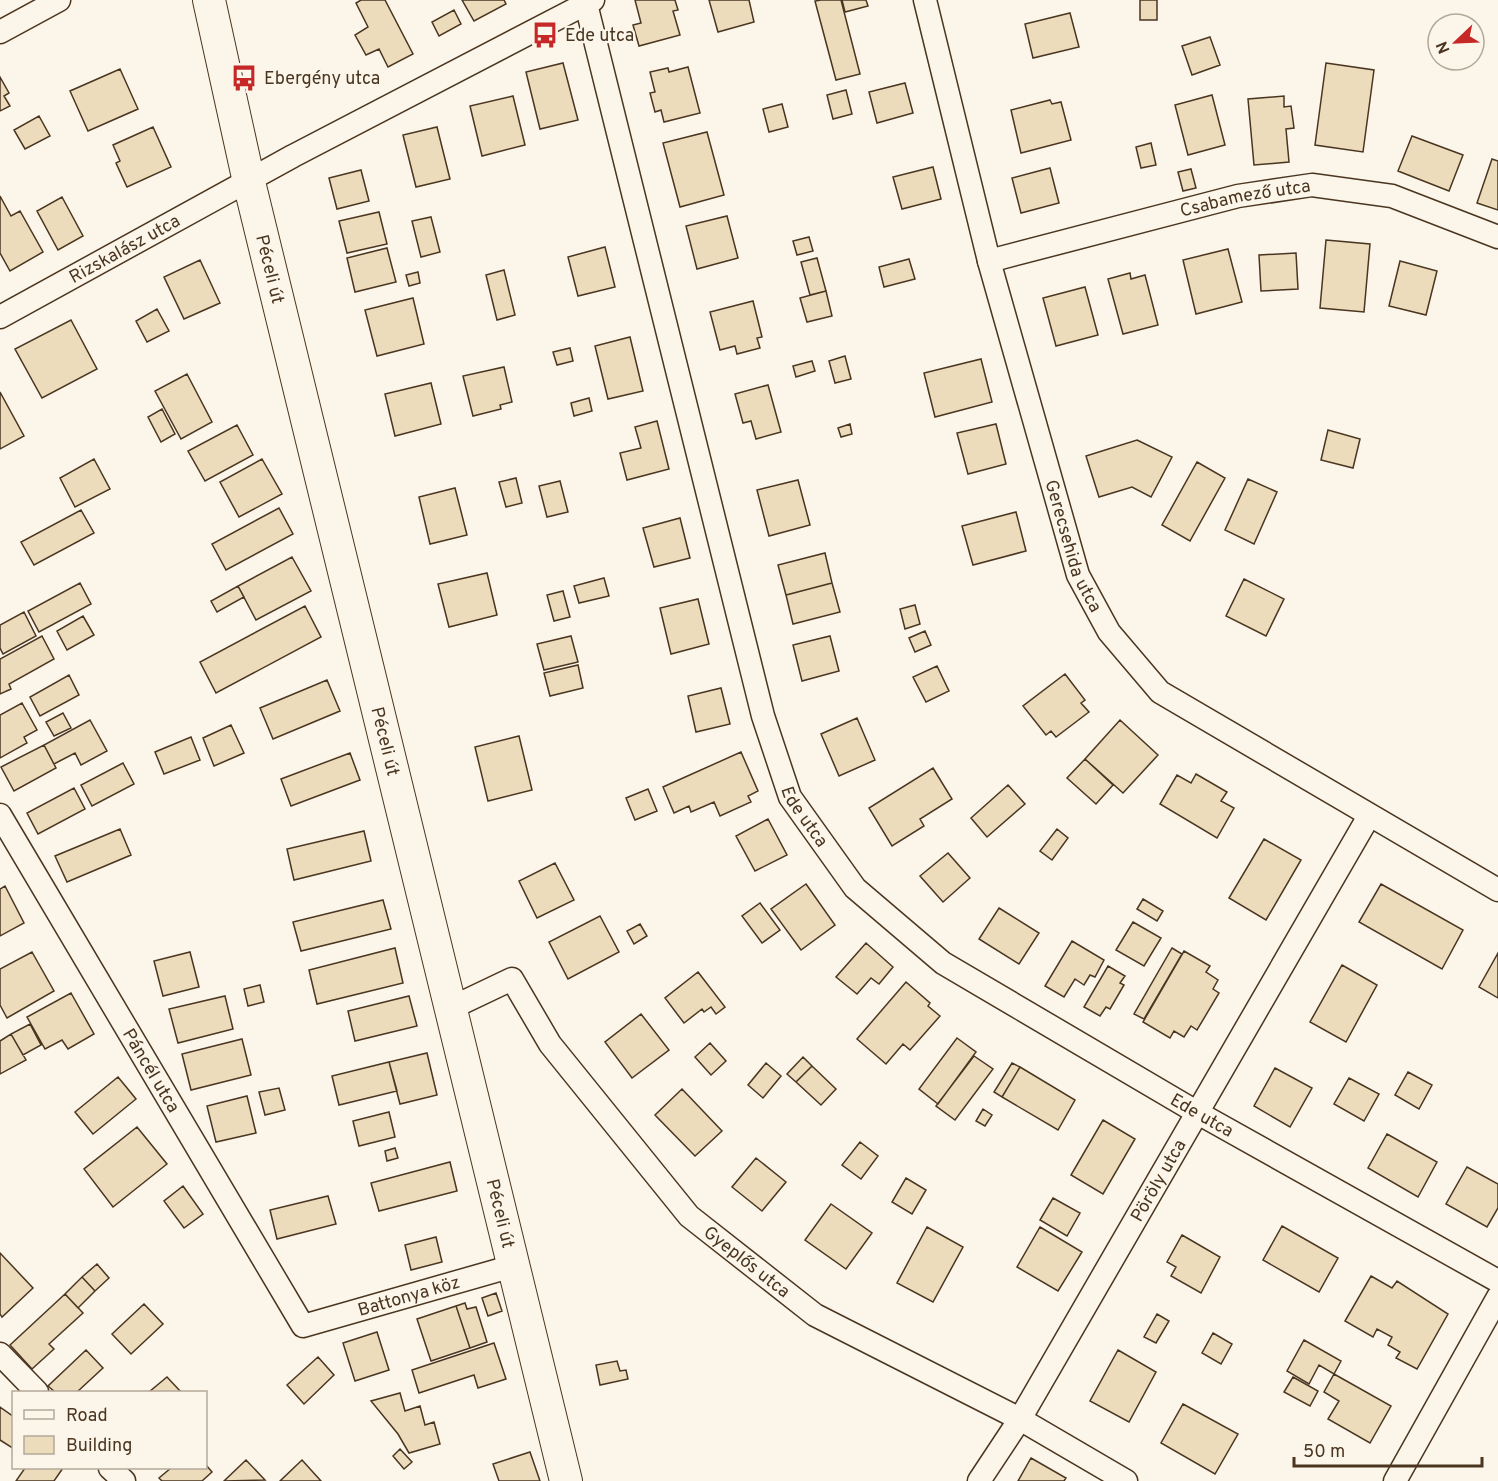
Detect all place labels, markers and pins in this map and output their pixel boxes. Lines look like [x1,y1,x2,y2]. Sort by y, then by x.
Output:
bus stop icon: Ede utca [530,20,560,50]
place label: Ede utca [565,25,634,48]
bus stop icon: Ebergény utca [229,63,259,93]
place label: Ebergény utca [264,68,380,91]

